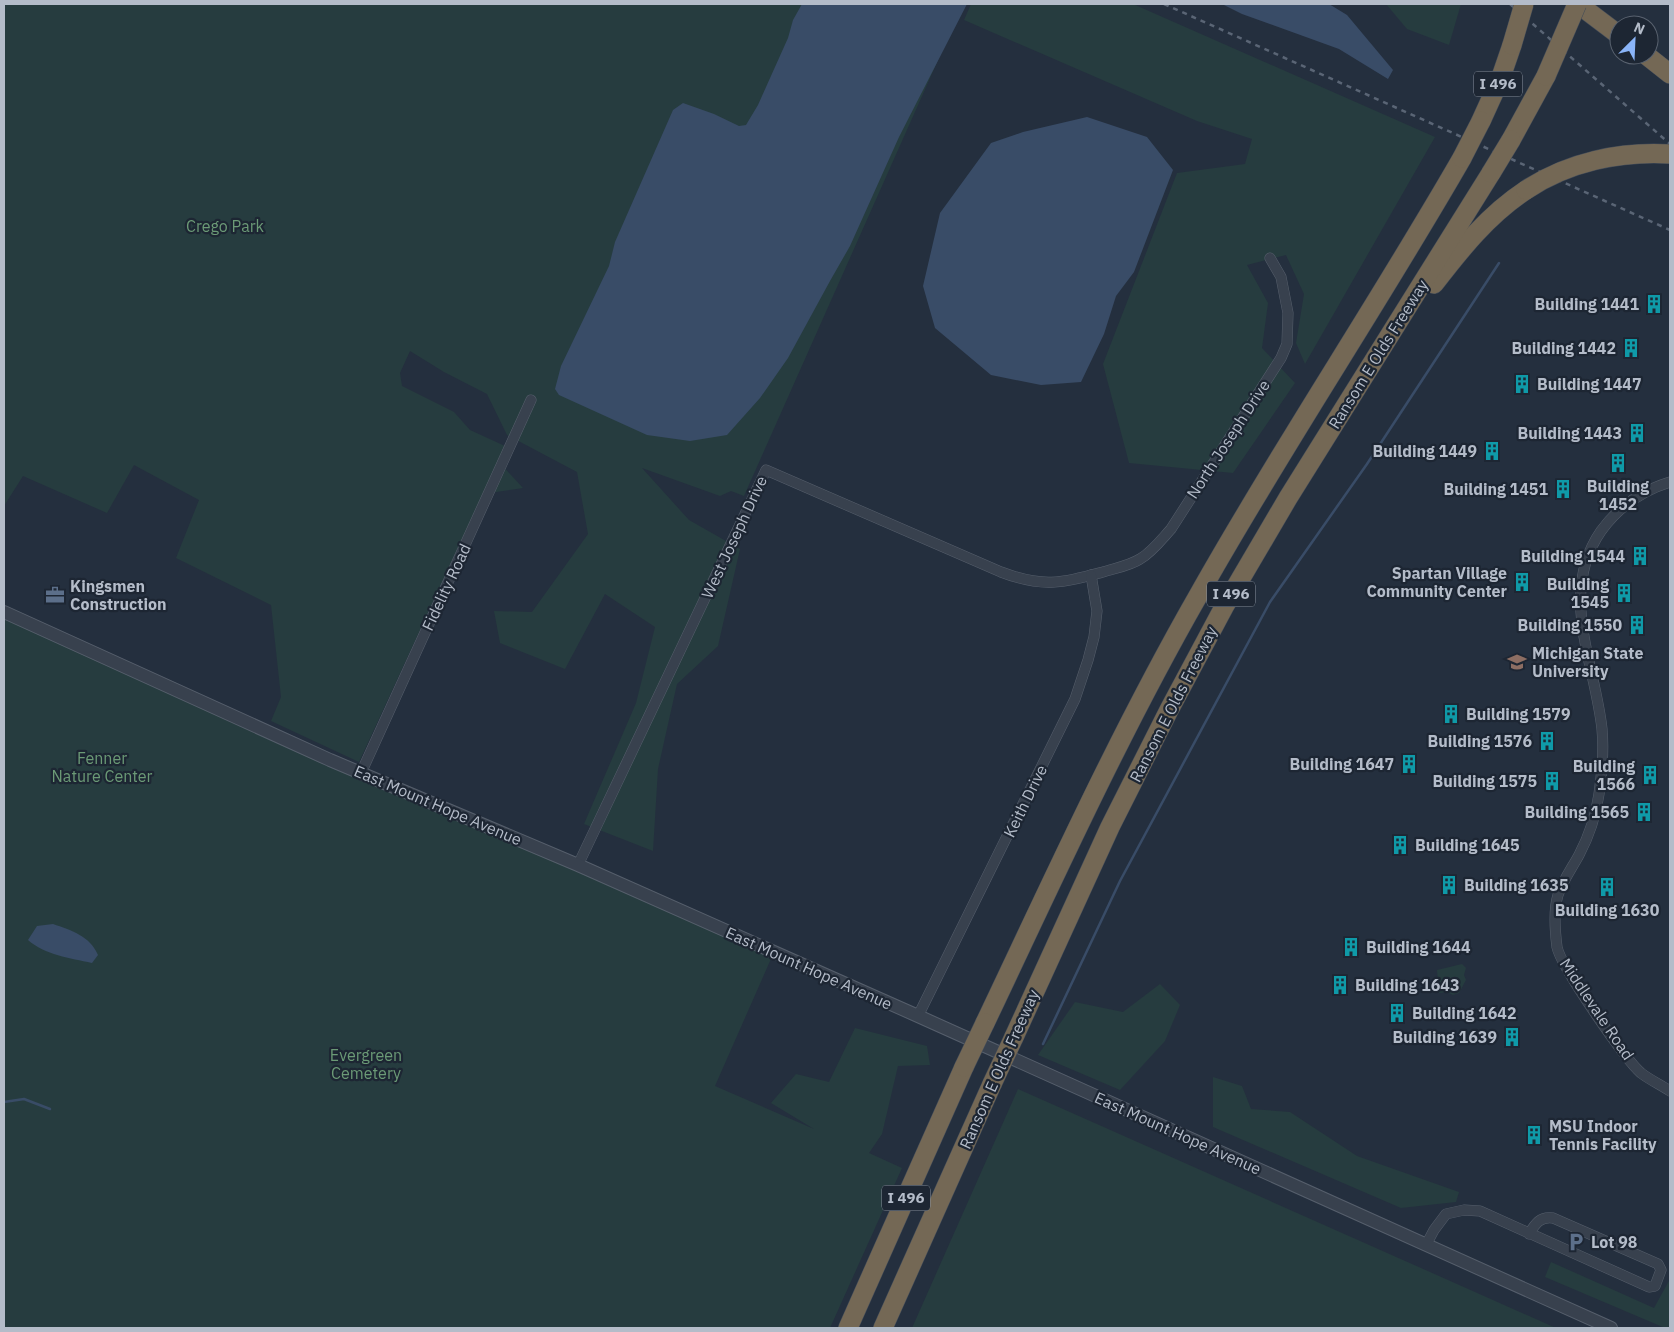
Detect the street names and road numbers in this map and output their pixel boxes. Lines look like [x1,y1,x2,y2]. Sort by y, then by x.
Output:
road number: I 496 [1474,72,1522,96]
street label: Ransom E Olds Freeway [1324,276,1432,432]
street label: North Joseph Drive [1182,376,1274,502]
street label: West Joseph Drive [697,472,771,601]
street label: Fidelity Road [417,540,475,634]
road number: I 496 [1207,582,1255,606]
street label: Ransom E Olds Freeway [1125,623,1221,785]
street label: East Mount Hope Avenue [351,761,525,849]
street label: Keith Drive [999,761,1051,841]
street label: East Mount Hope Avenue [723,922,895,1014]
street label: Middlevale Road [1556,954,1638,1064]
street label: Ransom E Olds Freeway [955,986,1043,1152]
street label: East Mount Hope Avenue [1092,1087,1264,1179]
road number: I 496 [882,1186,930,1210]

